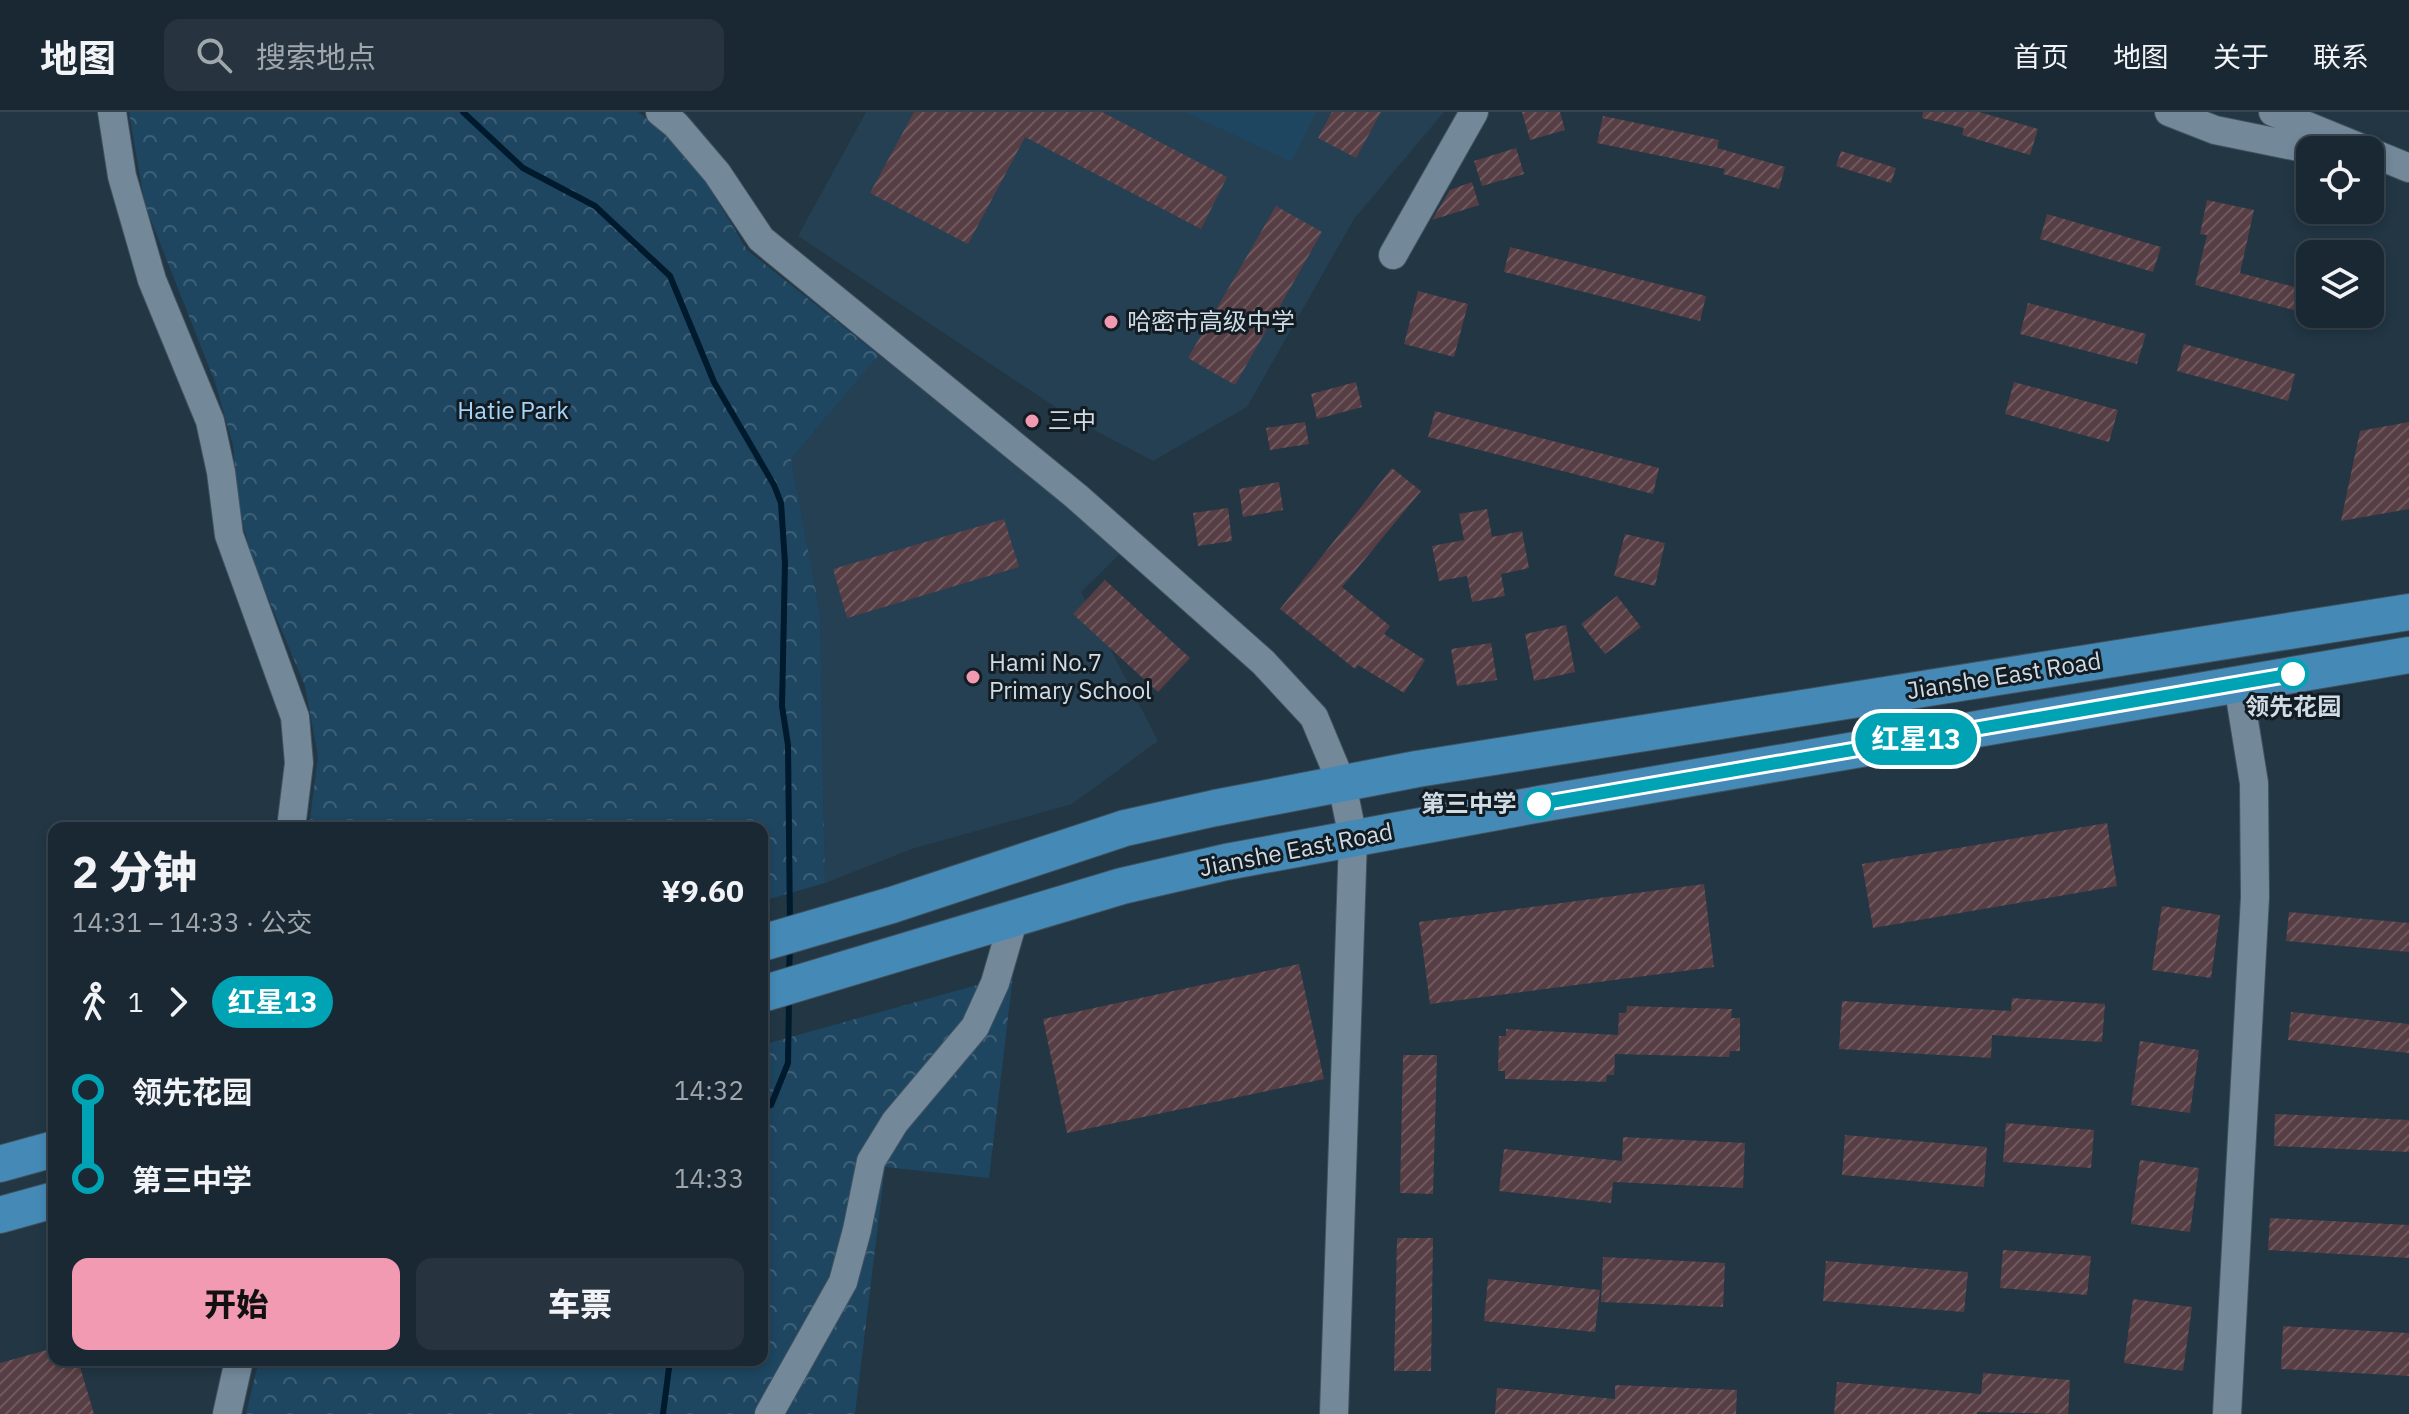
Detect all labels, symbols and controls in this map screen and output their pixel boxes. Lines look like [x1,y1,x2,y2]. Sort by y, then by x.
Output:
search box [164,19,724,91]
text: 地图 [40,33,116,82]
icon: search [192,33,236,77]
text: 搜索地点 [256,37,376,76]
text: 首页 [2013,38,2069,75]
text: 地图 [2113,38,2169,75]
text: 关于 [2213,38,2269,75]
text: 联系 [2313,38,2369,75]
map controls [2296,136,2384,328]
button: locate [2296,136,2384,224]
button: layers [2296,240,2384,328]
place label: 哈密市高级中学 [1127,305,1295,337]
marker: 哈密市高级中学 [1102,313,1120,331]
park label: Hatie Park [457,394,569,426]
place label: 三中 [1048,404,1096,436]
marker: 三中 [1023,412,1041,430]
street label: Jianshe East Road [1904,644,2103,706]
place label: Hami No.7 Primary School [989,646,1152,706]
marker: 领先花园 [2278,659,2308,689]
marker: Hami No.7 Primary School [964,668,982,686]
place label: 领先花园 [2245,690,2341,722]
line badge: 红星13 [1860,713,1972,765]
text: 红星13 [1871,720,1961,757]
place label: 第三中学 [1421,787,1517,819]
marker: 第三中学 [1524,789,1554,819]
street label: Jianshe East Road [1196,815,1395,883]
text: 2 分钟 [72,843,197,900]
text: ¥9.60 [661,871,744,910]
text: 14:31 – 14:33 · 公交 [72,905,312,939]
icon: walk [72,980,116,1024]
icon: forward [156,980,200,1024]
text: 红星13 [228,983,317,1020]
text: 1 [128,985,144,1019]
text: 领先花园 [132,1072,252,1111]
text: 14:32 [674,1073,744,1107]
text: 第三中学 [132,1160,252,1199]
text: 14:33 [674,1161,744,1195]
button: 开始 [72,1258,400,1350]
button: 车票 [416,1258,744,1350]

